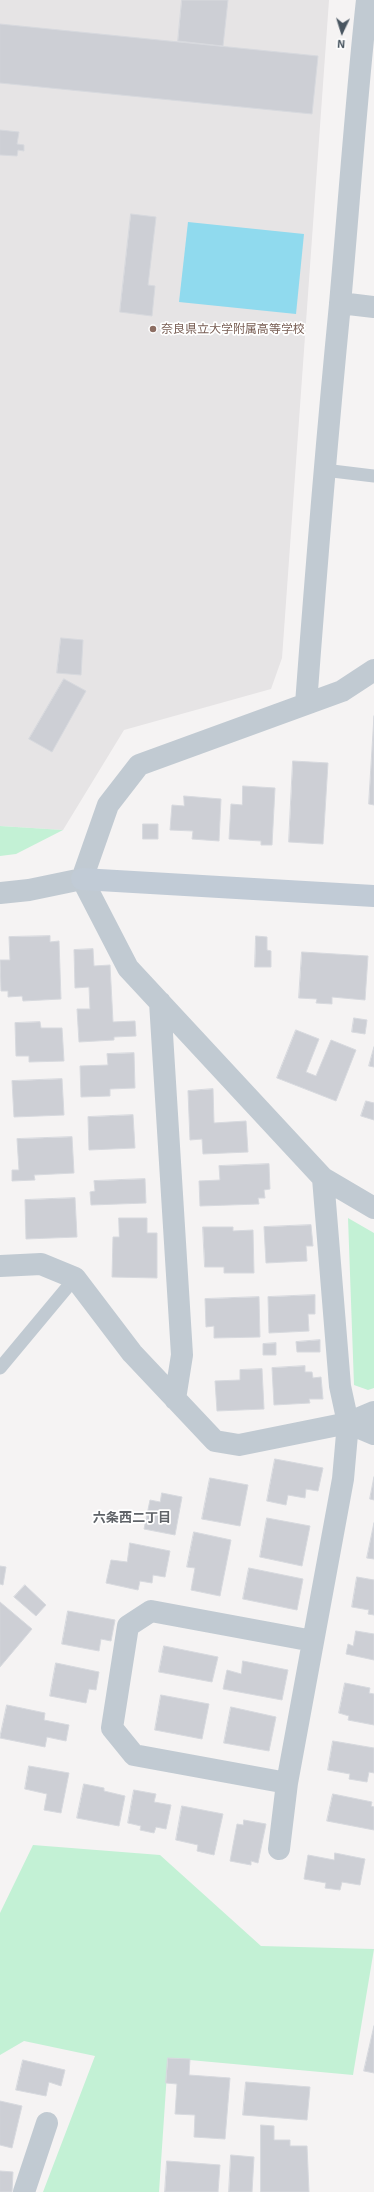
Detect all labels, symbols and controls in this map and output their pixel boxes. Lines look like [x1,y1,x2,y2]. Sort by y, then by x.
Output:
north arrow [322,12,362,52]
text: N [337,38,346,51]
place label: 奈良県立大学附属高等学校 [161,322,305,336]
marker: 奈良県立大学附属高等学校 [148,324,158,334]
district label: 六条西二丁目 [93,1510,171,1526]

